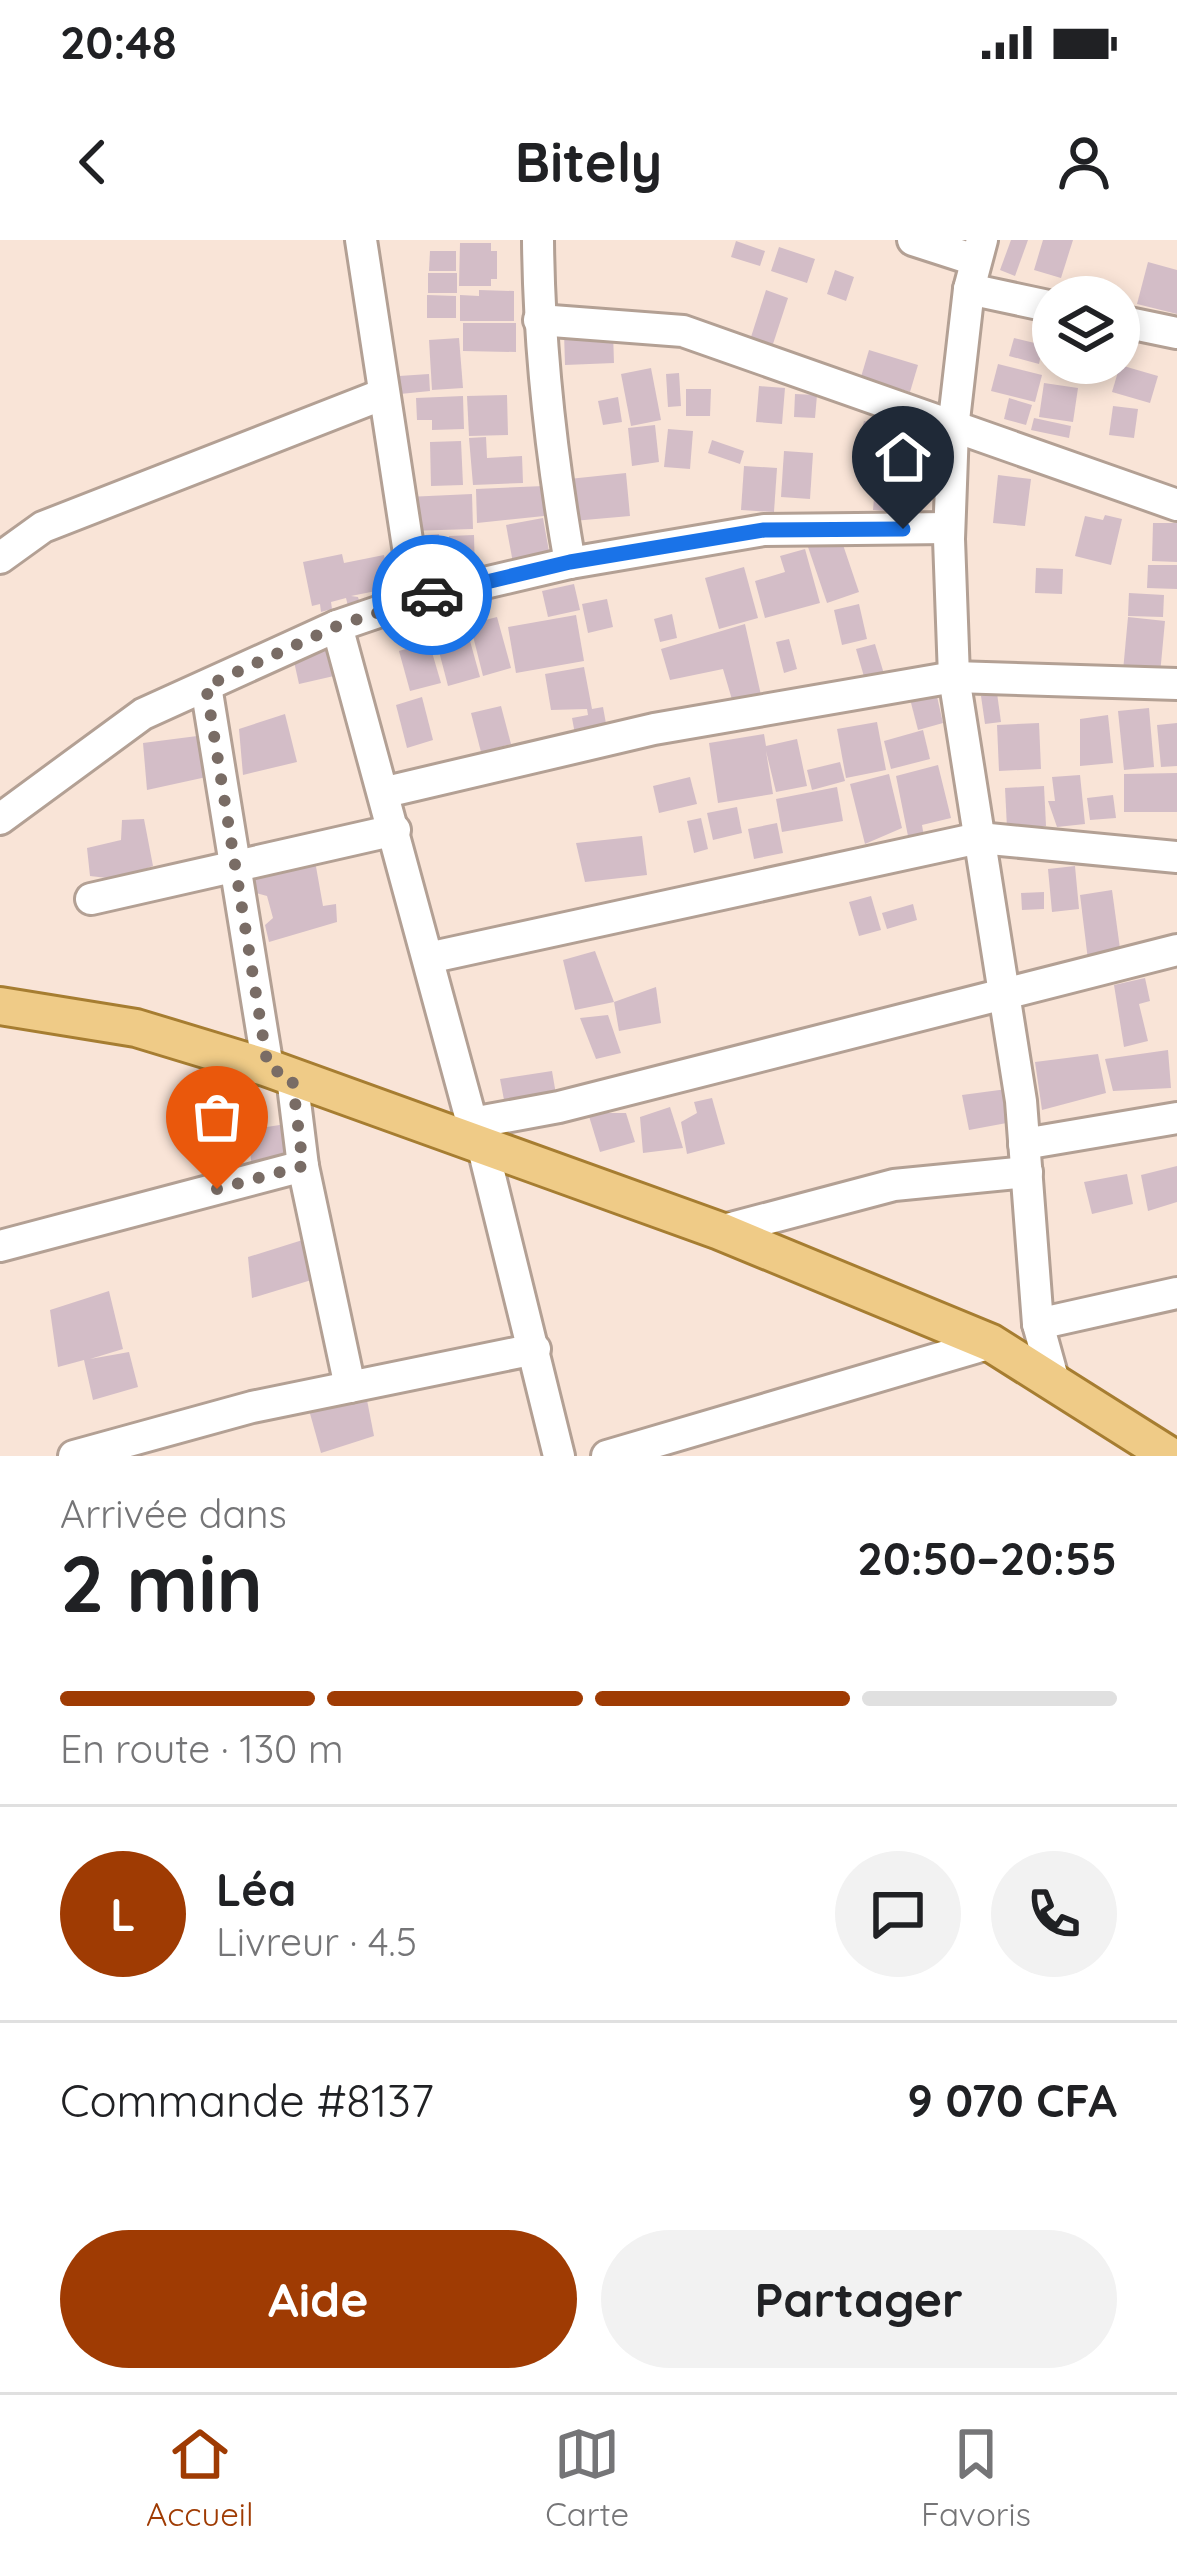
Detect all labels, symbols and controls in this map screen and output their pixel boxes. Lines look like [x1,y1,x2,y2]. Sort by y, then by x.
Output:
text: 20:48 [60,14,177,70]
text: Bitely [515,128,662,196]
icon: back [60,129,126,195]
icon: person [1051,129,1117,195]
map controls [1032,276,1140,384]
button: layers [1032,276,1140,384]
pin [852,406,954,529]
icon: home [870,424,936,490]
courier [372,535,492,655]
icon: car [399,562,465,628]
pin [166,1066,268,1189]
icon: bag [184,1084,250,1150]
text: Arrivée dans [60,1489,287,1538]
text: 20:50–20:55 [857,1530,1117,1586]
text: 2 min [60,1534,263,1632]
text: En route · 130 m [60,1724,344,1773]
button: chat [835,1851,961,1977]
button: phone [991,1851,1117,1977]
text: Léa [216,1861,296,1917]
text: L [110,1886,136,1942]
text: Livreur · 4.5 [216,1917,417,1966]
text: Commande #8137 [60,2072,434,2128]
text: 9 070 CFA [907,2072,1117,2128]
button: Aide [60,2230,577,2368]
button: Partager [601,2230,1117,2368]
tab: Accueil [146,2421,254,2534]
tab: Carte [545,2421,629,2534]
tab: Favoris [921,2421,1031,2534]

